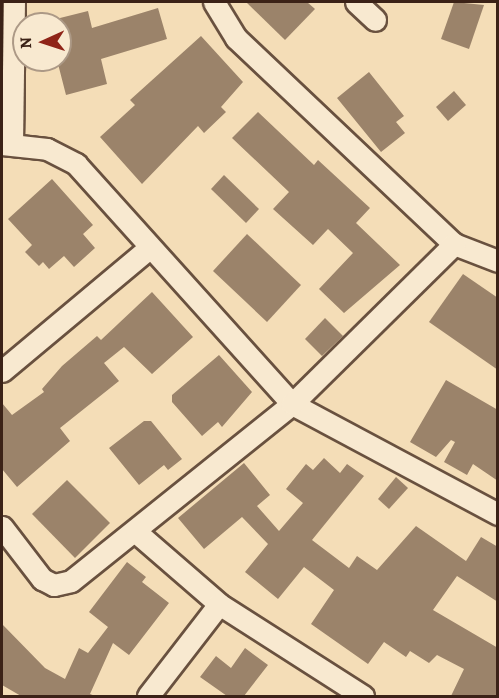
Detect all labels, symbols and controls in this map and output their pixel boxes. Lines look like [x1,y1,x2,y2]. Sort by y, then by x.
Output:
north arrow [12,12,72,72]
text: N [15,36,37,49]

